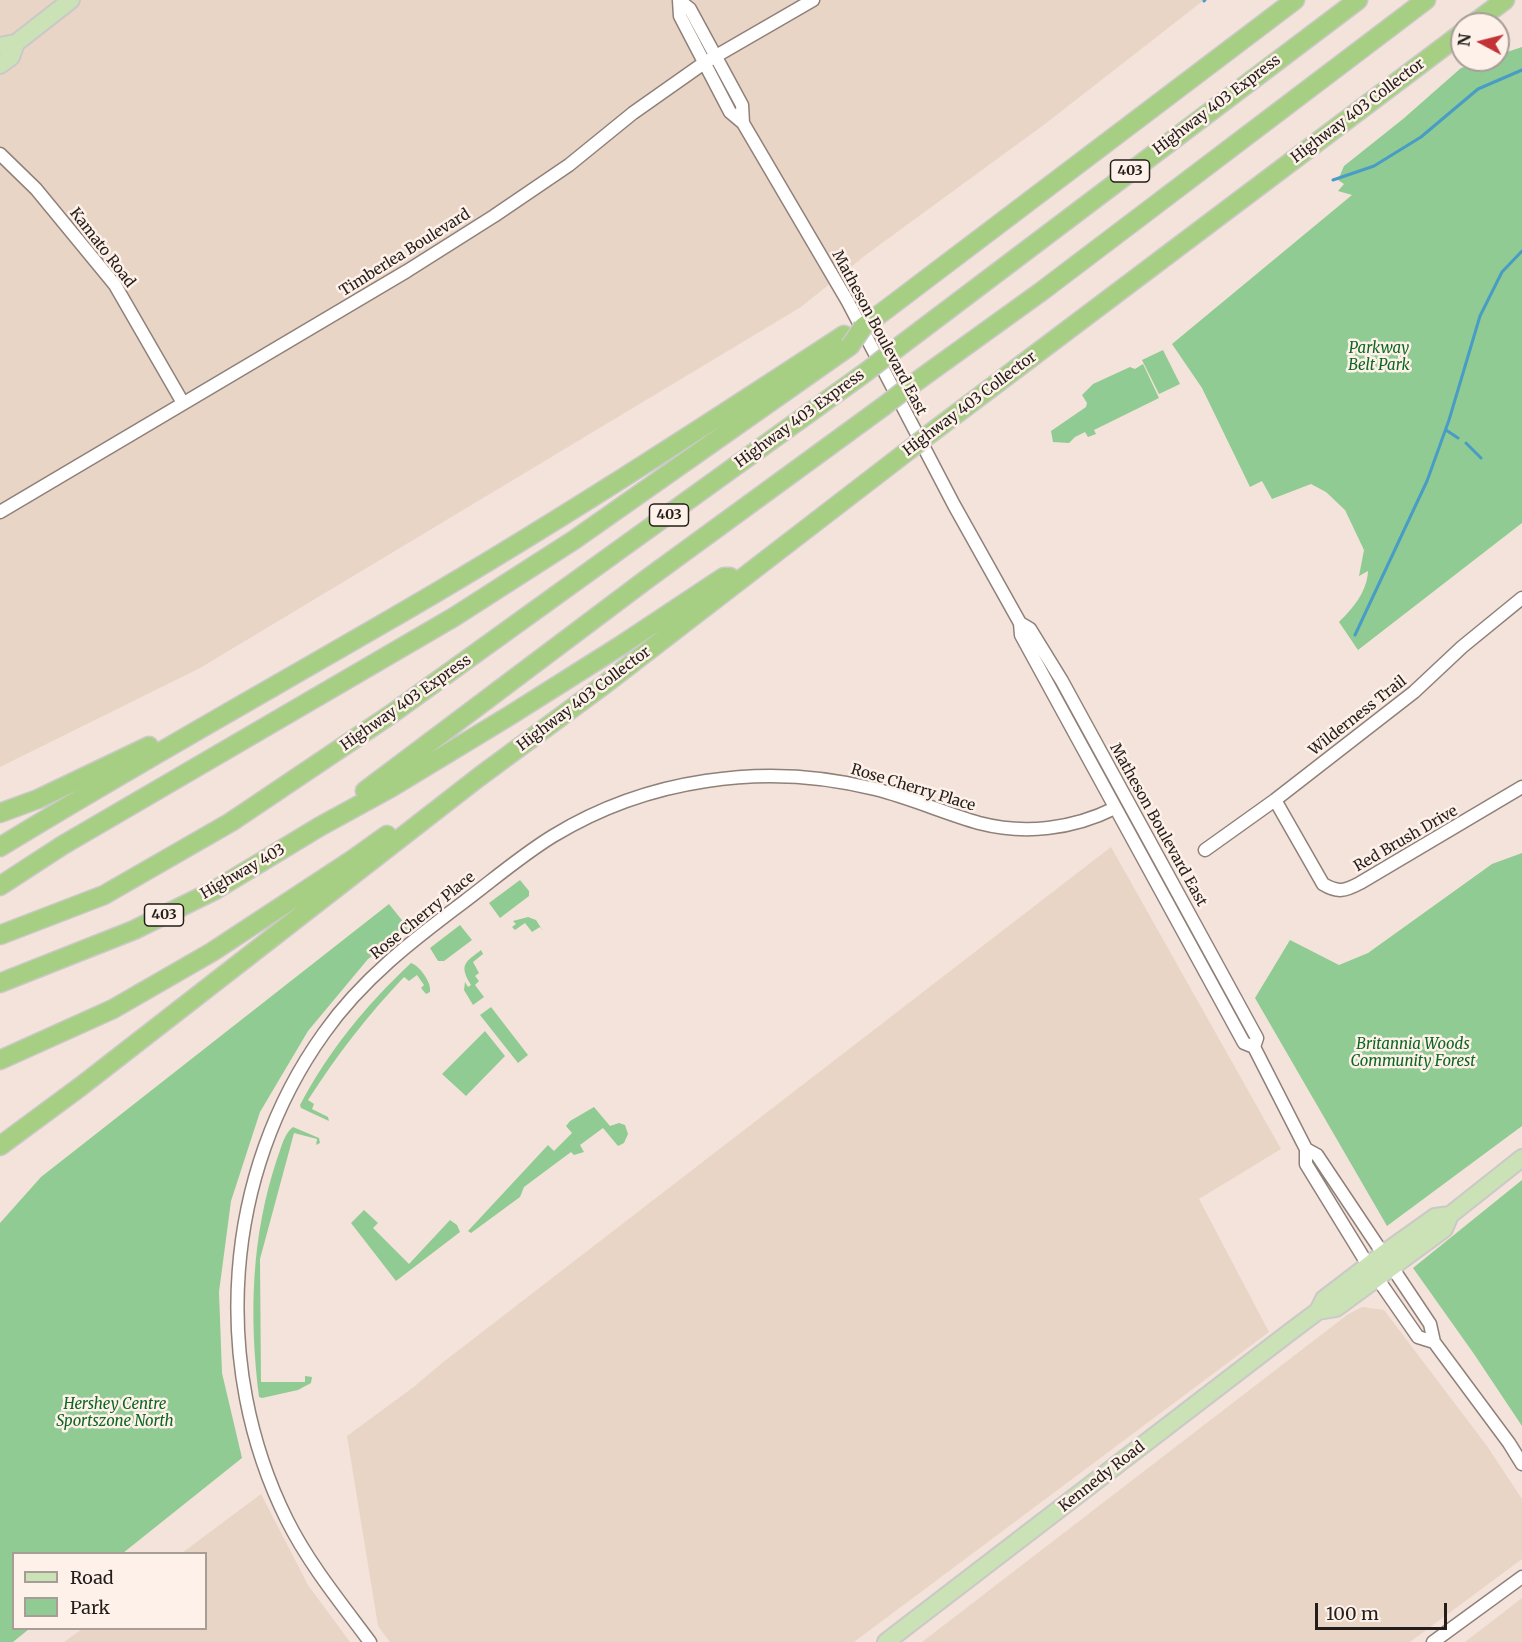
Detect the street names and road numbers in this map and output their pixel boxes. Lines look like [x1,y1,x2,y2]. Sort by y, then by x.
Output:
street label: Highway 403 Express [1150,51,1284,159]
street label: Highway 403 Collector [1288,55,1428,167]
road number: 403 [1110,160,1150,182]
street label: Kamato Road [65,205,139,291]
street label: Timberlea Boulevard [336,205,474,301]
street label: Matheson Boulevard East [828,248,930,418]
street label: Highway 403 Collector [900,348,1040,460]
street label: Highway 403 Express [732,366,868,472]
road number: 403 [650,504,688,526]
street label: Highway 403 Collector [514,643,654,755]
street label: Highway 403 Express [337,651,475,755]
street label: Wilderness Trail [1306,672,1410,760]
street label: Matheson Boulevard East [1106,740,1210,910]
street label: Rose Cherry Place [849,761,977,815]
street label: Red Brush Drive [1351,802,1461,876]
street label: Highway 403 [198,841,288,903]
street label: Rose Cherry Place [367,868,479,964]
road number: 403 [144,904,184,926]
street label: Kennedy Road [1056,1438,1148,1516]

